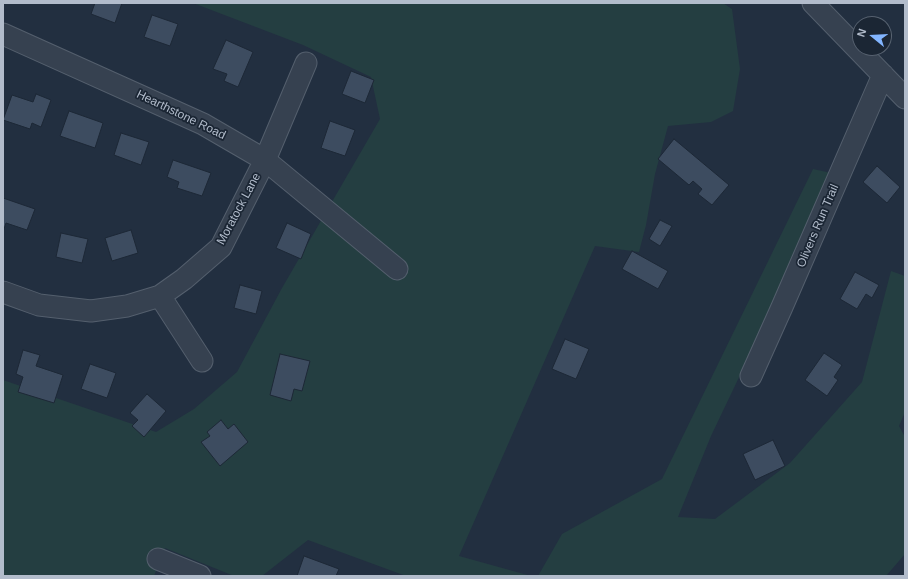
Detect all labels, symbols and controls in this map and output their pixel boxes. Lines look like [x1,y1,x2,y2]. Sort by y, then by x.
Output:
north arrow [852,16,892,56]
text: N [855,27,868,38]
street label: Hearthstone Road [134,87,228,143]
street label: Moratock Lane [214,171,264,247]
street label: Olivers Run Trail [794,182,842,270]

